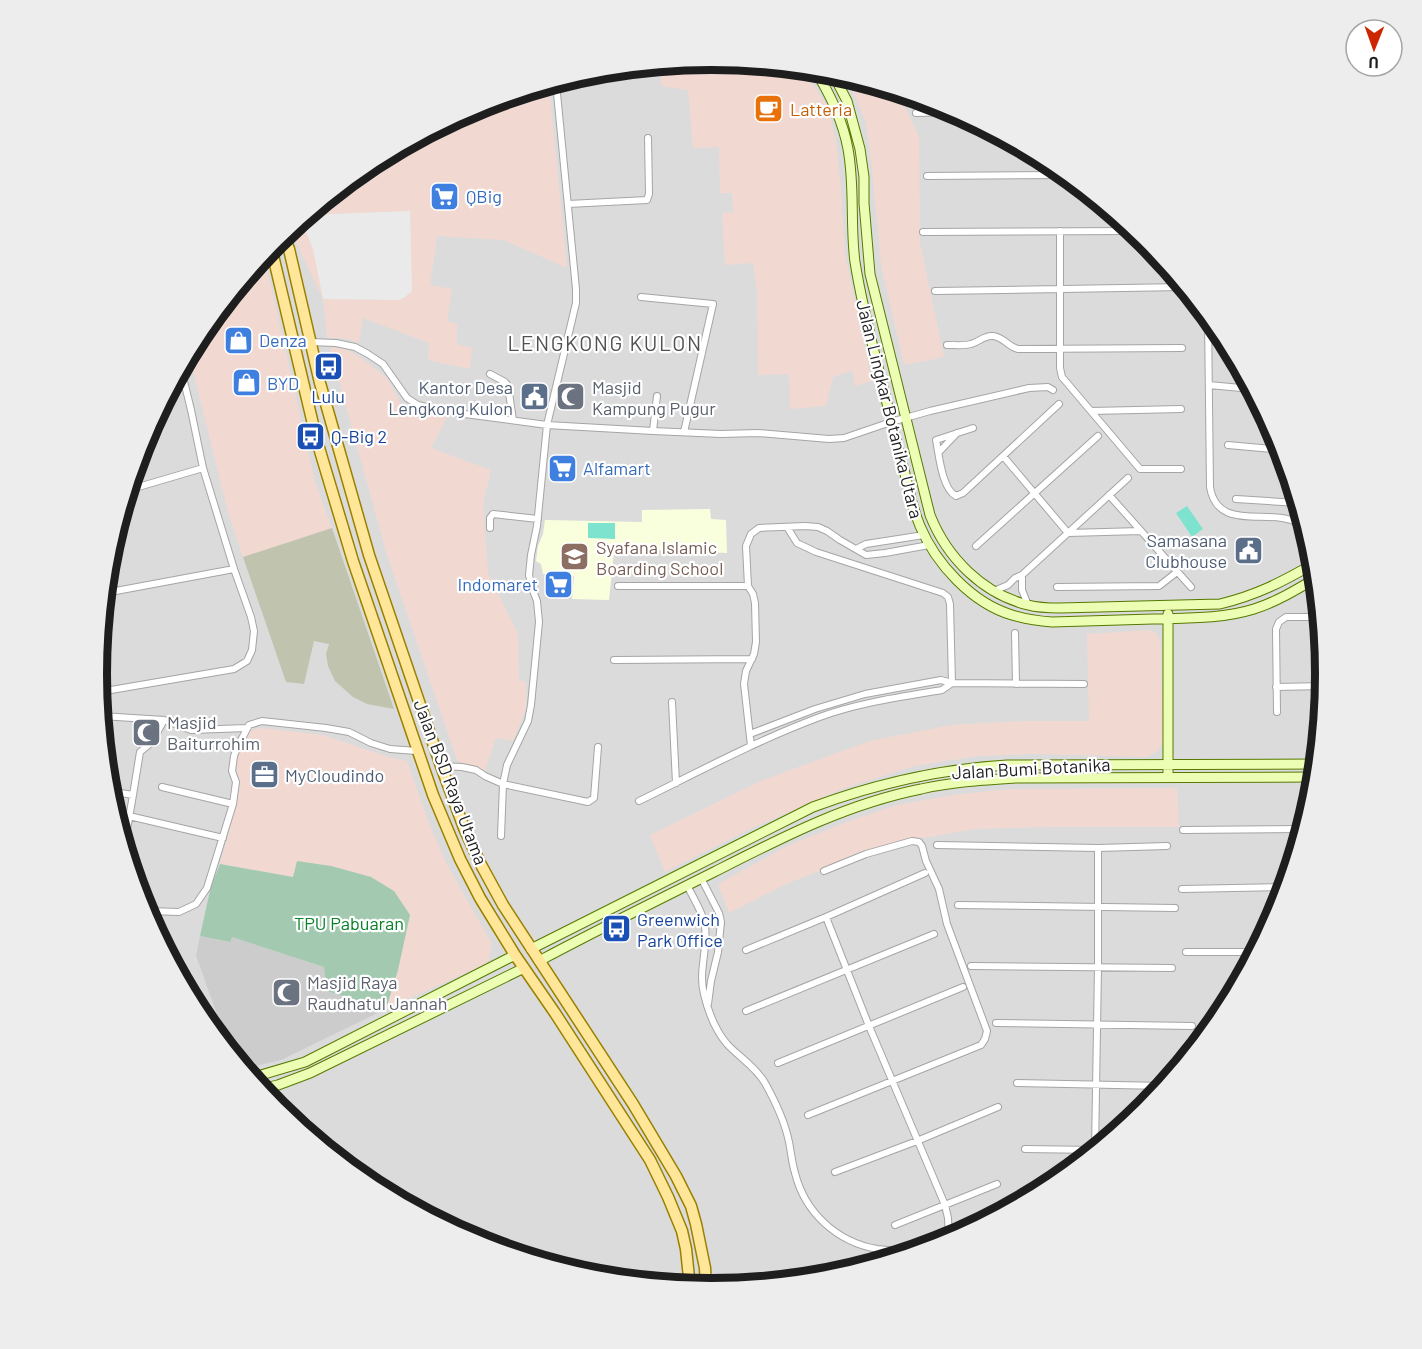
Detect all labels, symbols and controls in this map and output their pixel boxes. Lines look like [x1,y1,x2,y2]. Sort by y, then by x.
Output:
north arrow [1344,18,1404,78]
text: U [1369,54,1379,73]
cafe icon: Latteria [753,93,785,125]
place label: Latteria [790,98,852,120]
supermarket icon: QBig [429,180,461,212]
place label: QBig [466,185,502,207]
street label: Jalan Lingkar Botanika Utara [852,297,928,521]
shop icon: Denza [222,324,254,356]
place label: Denza [259,329,307,351]
district label: LENGKONG KULON [507,330,703,355]
bus stop icon: Lulu [312,351,344,383]
shop icon: BYD [230,367,262,399]
place label: BYD [267,372,299,394]
place label: Kantor Desa Lengkong Kulon [388,376,513,419]
place label: Masjid Kampung Pugur [592,376,716,419]
public building icon: Kantor Desa Lengkong Kulon [518,381,550,413]
mosque icon: Masjid Kampung Pugur [555,381,587,413]
place label: Lulu [311,385,345,407]
bus stop icon: Q-Big 2 [294,420,326,452]
place label: Q-Big 2 [331,425,387,447]
supermarket icon: Alfamart [546,452,578,484]
place label: Alfamart [583,457,651,479]
place label: Samasana Clubhouse [1145,529,1227,572]
public building icon: Samasana Clubhouse [1232,534,1264,566]
place label: Syafana Islamic Boarding School [596,536,723,579]
school or university icon: Syafana Islamic Boarding School [559,541,591,573]
supermarket icon: Indomaret [543,568,575,600]
place label: Indomaret [458,573,538,595]
street label: Jalan BSD Raya Utama [409,696,493,868]
place label: Masjid Baiturrohim [167,711,260,754]
mosque icon: Masjid Baiturrohim [130,716,162,748]
street label: Jalan Bumi Botanika [951,753,1111,783]
office icon: MyCloudindo [248,759,280,791]
place label: MyCloudindo [285,764,384,786]
place label: Greenwich Park Office [637,908,723,951]
park label: TPU Pabuaran [294,912,404,934]
bus stop icon: Greenwich Park Office [600,913,632,945]
place label: Masjid Raya Raudhatul Jannah [307,971,447,1014]
mosque icon: Masjid Raya Raudhatul Jannah [270,976,302,1008]

